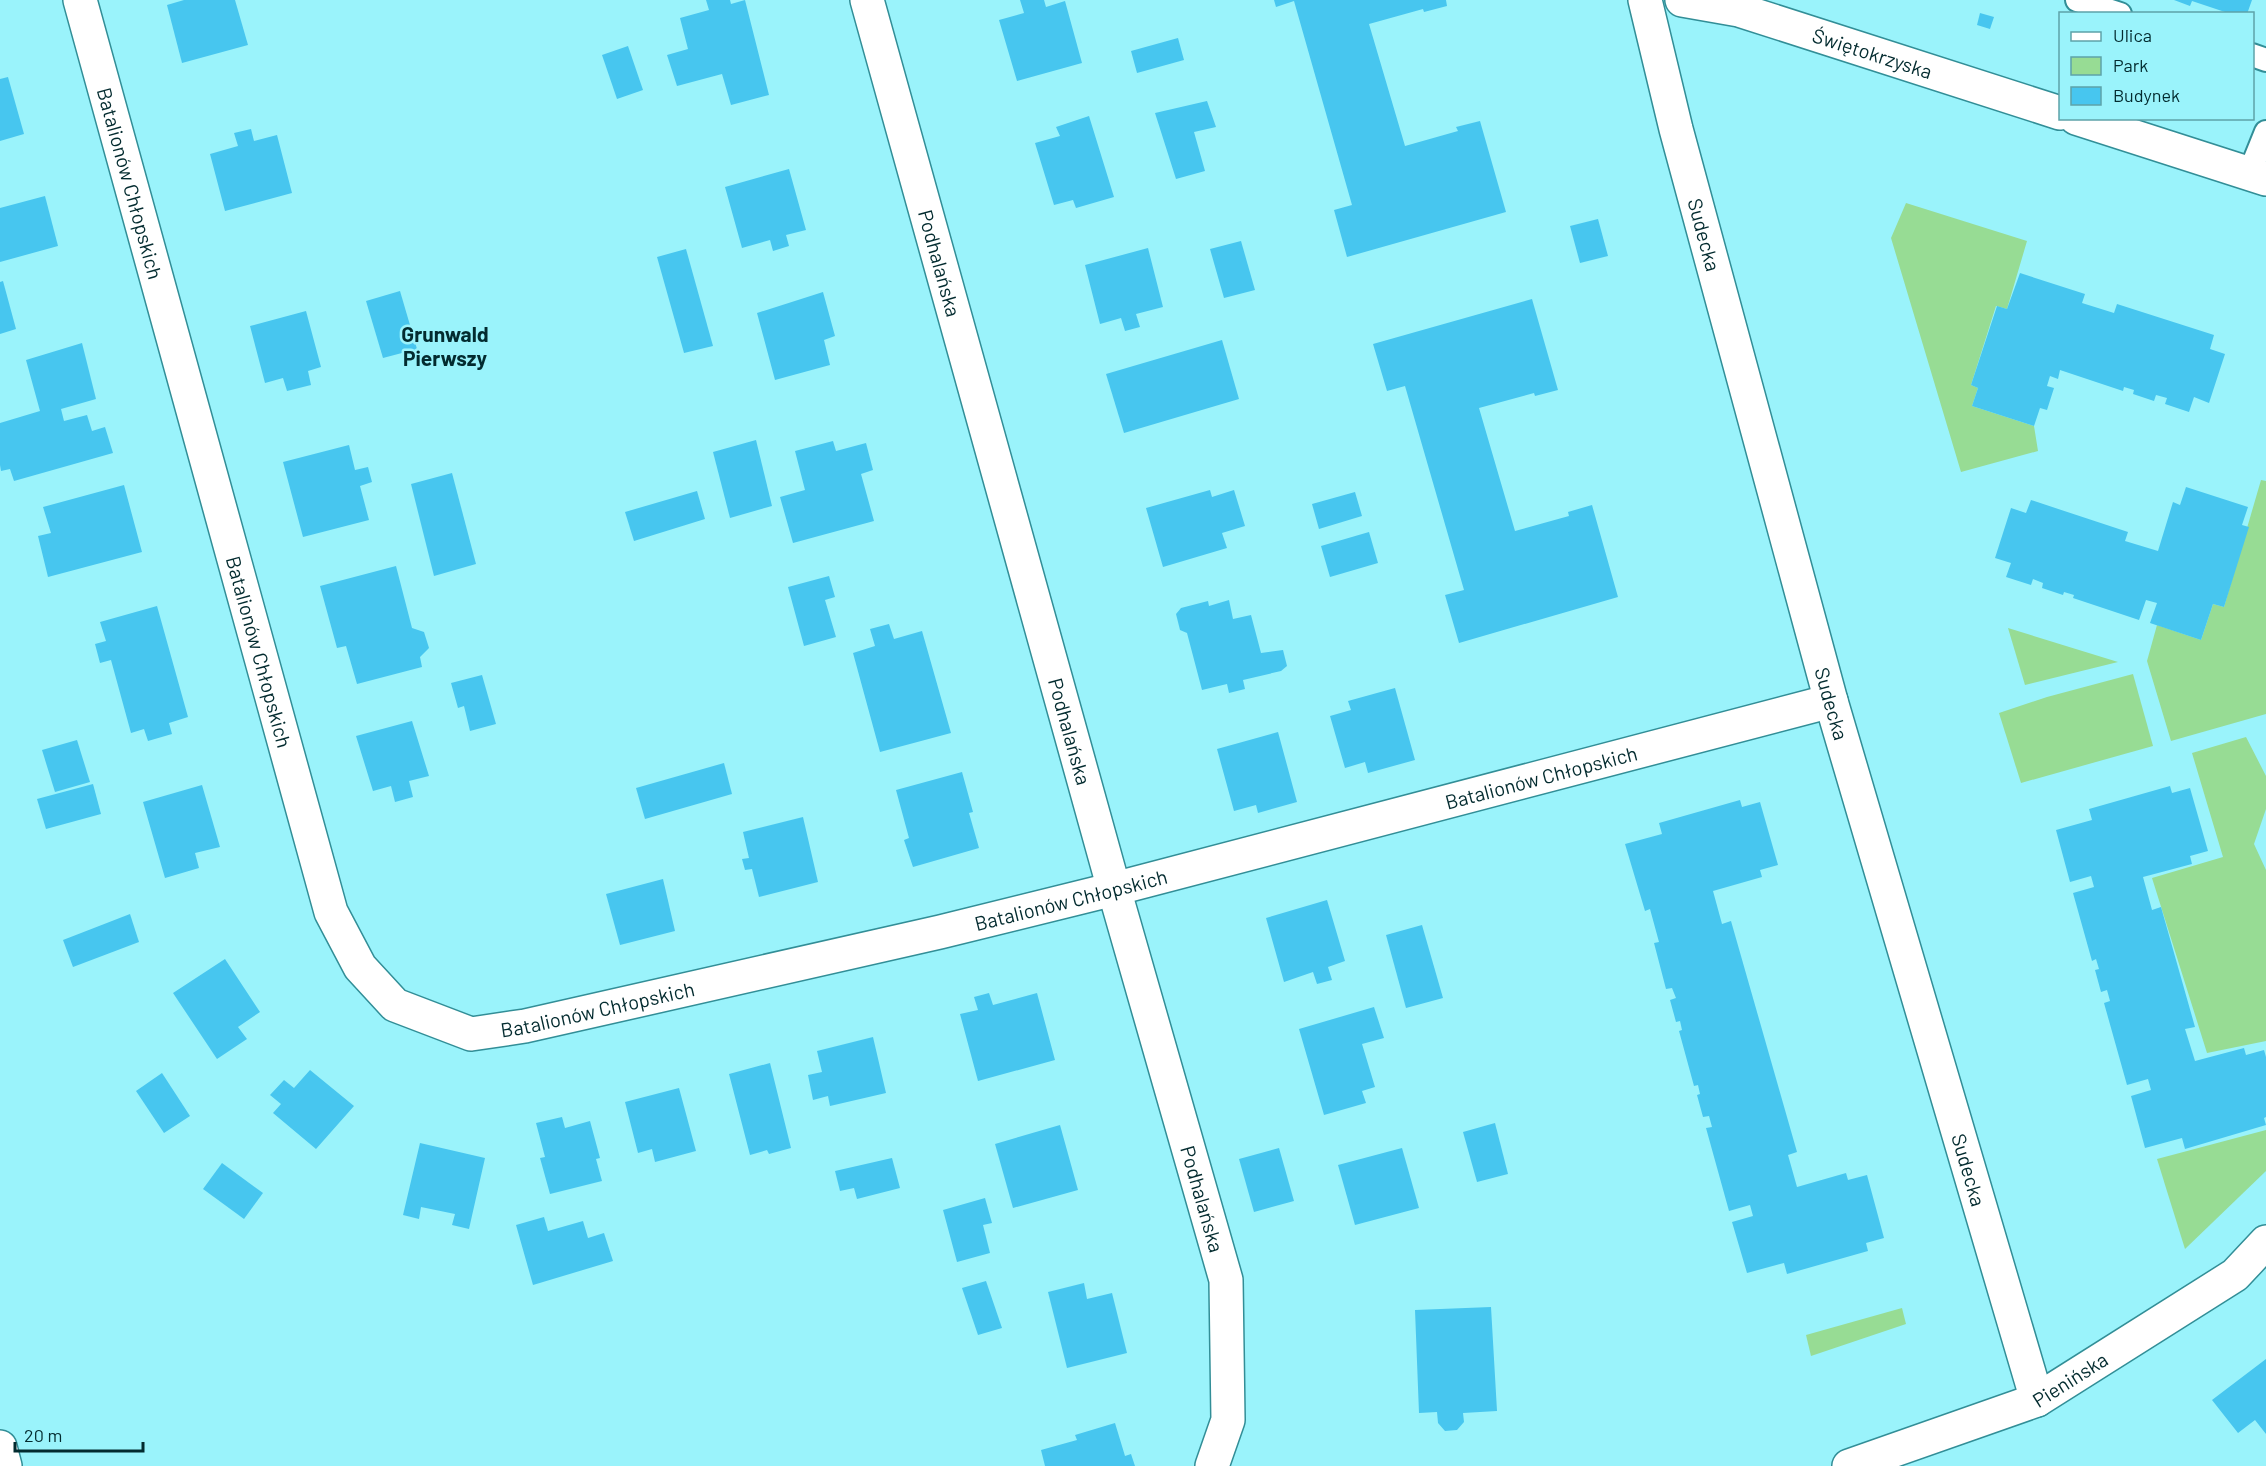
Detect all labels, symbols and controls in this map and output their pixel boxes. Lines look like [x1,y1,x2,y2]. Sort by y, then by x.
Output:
legend [2059,12,2254,120]
street label: Świętokrzyska [1810,22,1935,83]
text: Ulica [2113,24,2152,46]
text: Park [2113,54,2148,76]
text: Budynek [2113,84,2180,106]
street label: Batalionów Chłopskich [93,85,168,282]
street label: Sudecka [1683,195,1726,274]
street label: Podhalańska [914,207,966,319]
district label: Grunwald Pierwszy [401,321,489,370]
street label: Batalionów Chłopskich [222,553,297,750]
street label: Sudecka [1810,665,1854,743]
street label: Podhalańska [1044,675,1096,787]
street label: Batalionów Chłopskich [1442,740,1640,814]
street label: Batalionów Chłopskich [972,864,1170,935]
street label: Batalionów Chłopskich [499,976,697,1041]
street label: Sudecka [1947,1131,1991,1209]
street label: Podhalańska [1176,1143,1229,1255]
street label: Pienińska [2028,1347,2112,1412]
scale bar [15,1415,142,1453]
text: 20 m [24,1424,62,1446]

